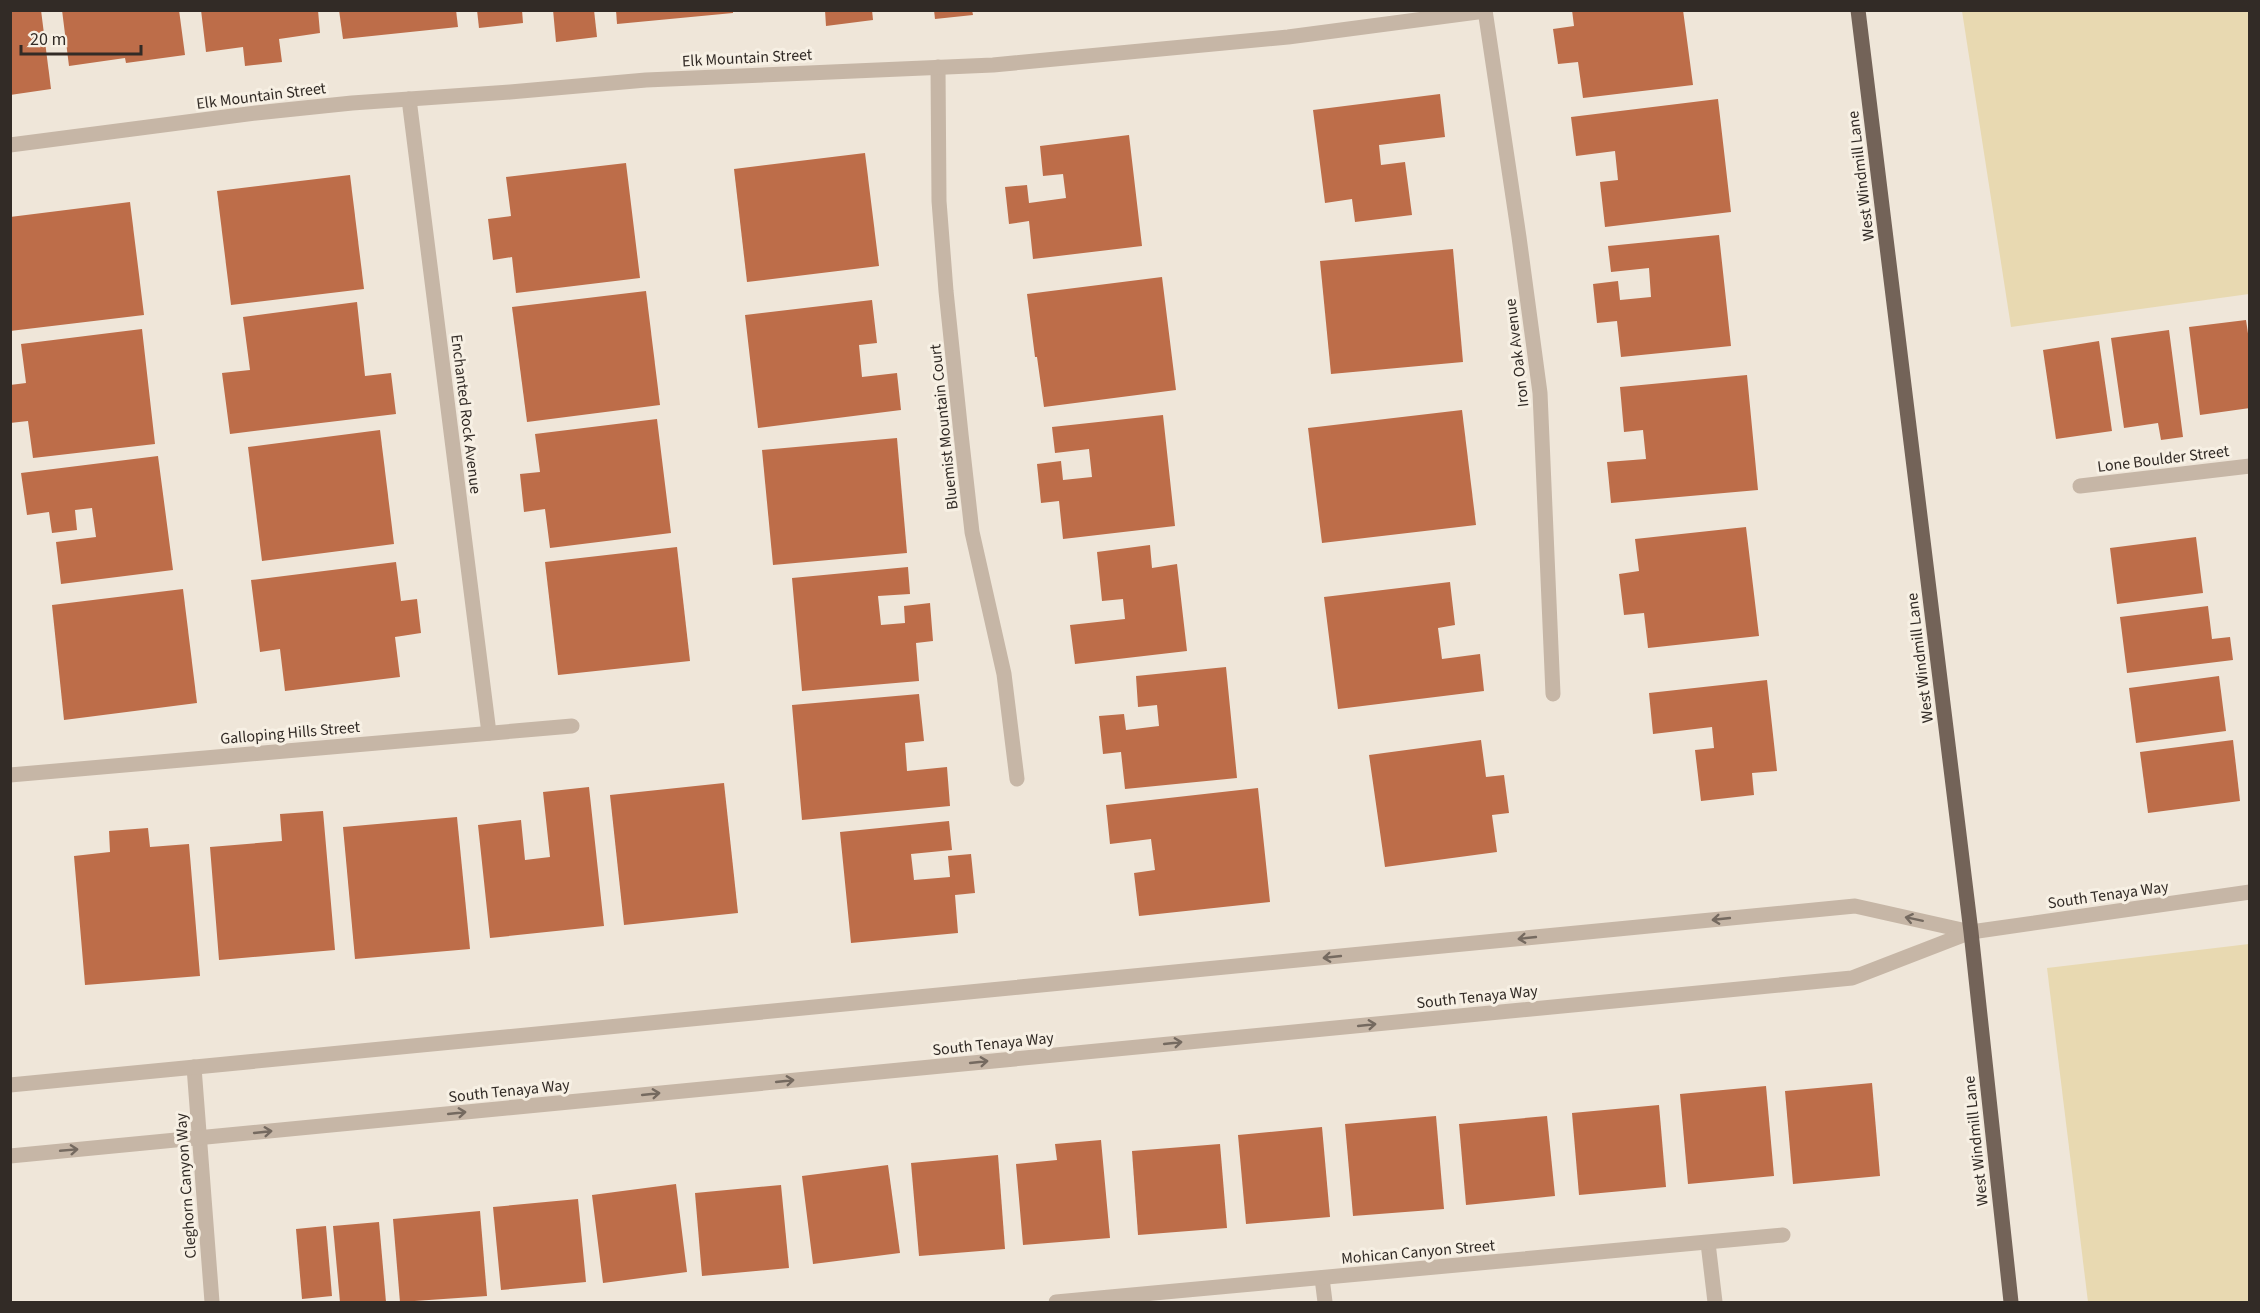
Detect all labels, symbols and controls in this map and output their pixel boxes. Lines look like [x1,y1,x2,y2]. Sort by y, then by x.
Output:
scale bar [21,18,141,56]
text: 20 m [30,27,66,52]
street label: Elk Mountain Street [681,44,813,72]
street label: Elk Mountain Street [195,77,328,115]
street label: West Windmill Lane [1842,110,1880,242]
street label: Iron Oak Avenue [1499,297,1535,408]
street label: Enchanted Rock Avenue [445,333,487,495]
street label: Bluemist Mountain Court [924,342,964,511]
street label: Lone Boulder Street [2096,440,2231,478]
street label: West Windmill Lane [1901,592,1939,724]
street label: Galloping Hills Street [219,716,361,750]
street label: South Tenaya Way [2046,876,2170,914]
one-way arrow [1904,913,1923,925]
one-way arrow [1711,914,1731,925]
one-way arrow [1517,933,1537,944]
one-way arrow [1323,952,1343,963]
street label: South Tenaya Way [1415,980,1539,1014]
one-way arrow [1357,1019,1377,1030]
street label: South Tenaya Way [931,1027,1055,1061]
one-way arrow [1163,1037,1182,1048]
one-way arrow [968,1056,988,1067]
street label: South Tenaya Way [447,1074,571,1108]
one-way arrow [774,1075,794,1086]
street label: West Windmill Lane [1958,1075,1994,1207]
one-way arrow [641,1088,660,1099]
one-way arrow [446,1107,466,1118]
street label: Cleghorn Canyon Way [170,1112,202,1259]
one-way arrow [252,1126,272,1137]
one-way arrow [58,1144,78,1155]
street label: Mohican Canyon Street [1340,1234,1496,1270]

